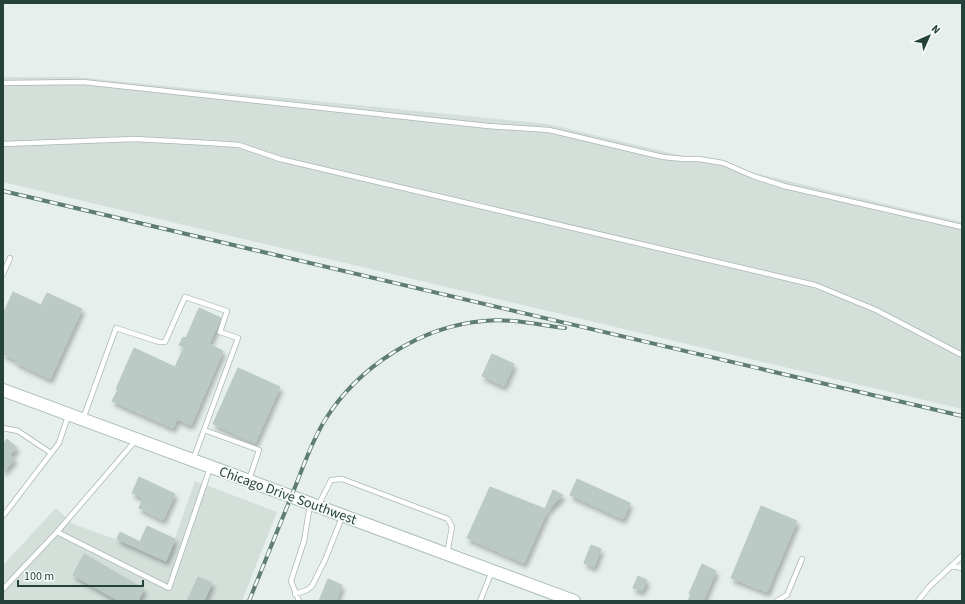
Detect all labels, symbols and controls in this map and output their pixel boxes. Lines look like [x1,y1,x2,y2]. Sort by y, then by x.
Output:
north arrow [909,16,949,56]
text: N [928,21,944,37]
street label: Chicago Drive Southwest [216,462,359,530]
scale bar [18,562,143,588]
text: 100 m [24,568,54,585]

